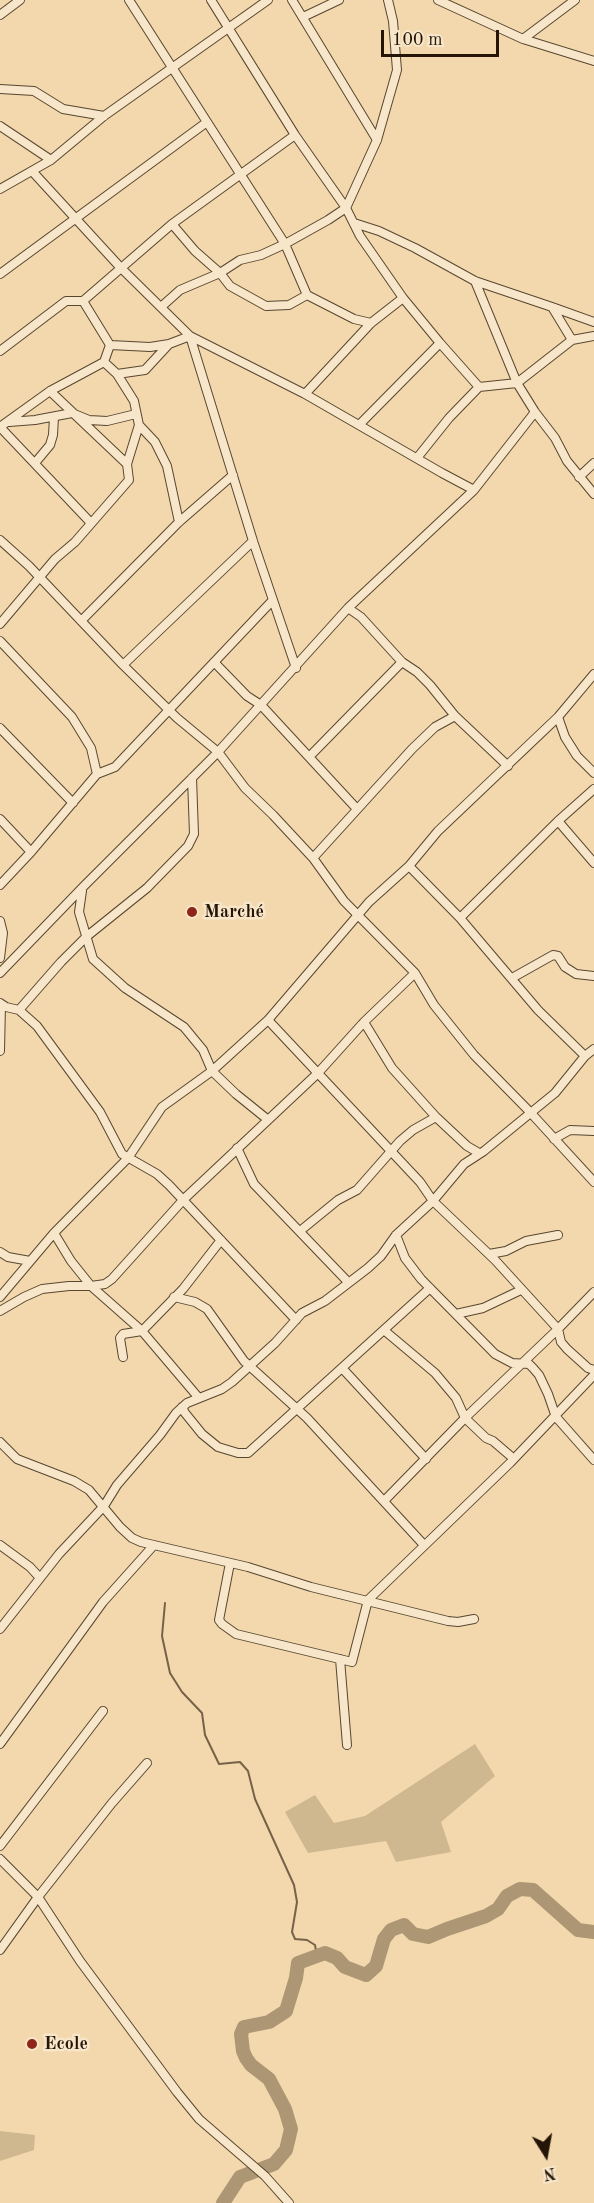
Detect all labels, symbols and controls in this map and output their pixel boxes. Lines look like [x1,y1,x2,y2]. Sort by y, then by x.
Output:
scale bar [384,18,502,56]
text: 100 m [392,31,443,49]
place label: Marché [204,901,264,923]
marker: Marché [185,905,199,919]
place label: Ecole [44,2033,88,2055]
marker: Ecole [25,2037,39,2051]
north arrow [516,2125,576,2185]
text: N [542,2164,557,2182]

